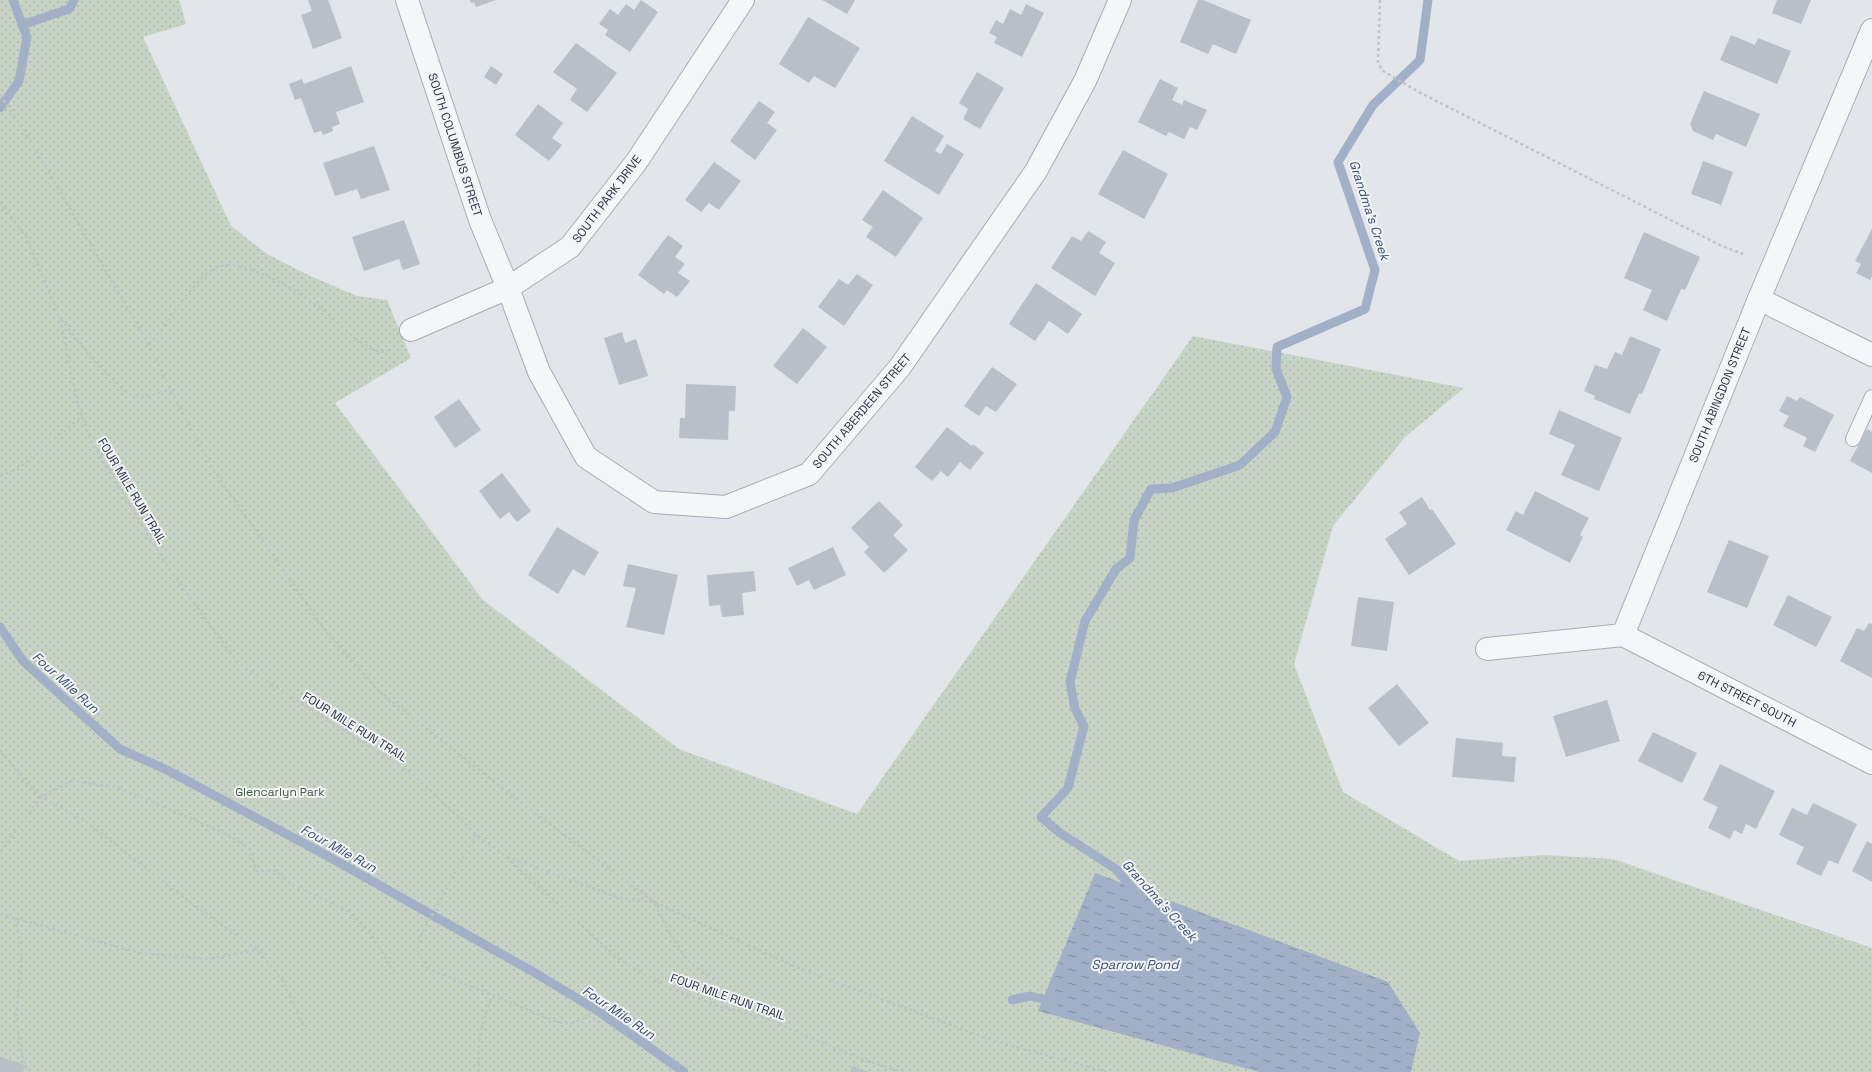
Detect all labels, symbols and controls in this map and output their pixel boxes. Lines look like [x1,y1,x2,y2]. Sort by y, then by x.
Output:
street label: SOUTH COLUMBUS STREET [424,71,486,219]
street label: SOUTH PARK DRIVE [569,152,645,246]
water label: Grandma's Creek [1345,158,1394,264]
street label: SOUTH ABINGDON STREET [1685,325,1755,465]
street label: SOUTH ABERDEEN STREET [809,350,915,472]
street label: FOUR MILE RUN TRAIL [94,435,170,547]
water label: Four Mile Run [29,648,103,717]
street label: 6TH STREET SOUTH [1695,667,1799,731]
street label: FOUR MILE RUN TRAIL [300,688,411,766]
park label: Glencarlyn Park [235,784,325,800]
water label: Four Mile Run [298,821,380,877]
water label: Grandma's Creek [1118,856,1202,946]
water label: Sparrow Pond [1091,956,1180,973]
street label: FOUR MILE RUN TRAIL [668,970,788,1024]
water label: Four Mile Run [579,982,659,1044]

